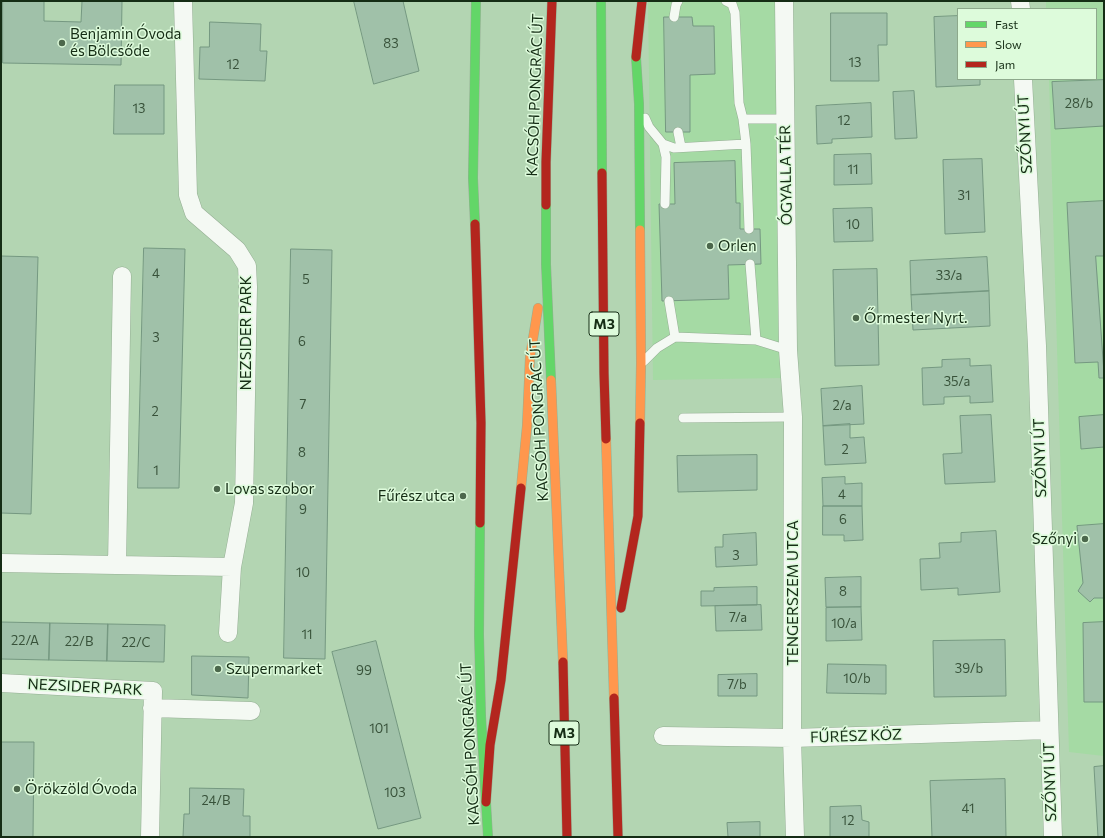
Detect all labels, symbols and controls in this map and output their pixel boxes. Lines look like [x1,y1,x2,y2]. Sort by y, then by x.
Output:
legend [957,8,1097,80]
street label: KACSÓH PONGRÁC ÚT [523,13,547,177]
text: Fast [995,17,1018,31]
place label: Benjamin Óvoda és Bölcsőde [70,25,181,60]
house number: 83 [383,36,399,52]
text: Slow [995,37,1022,51]
marker: Benjamin Óvoda és Bölcsőde [57,38,67,48]
house number: 13 [849,55,861,71]
house number: 12 [227,57,239,73]
text: Jam [995,57,1015,71]
street label: SZŐNYI ÚT [1014,94,1036,174]
house number: 28/b [1065,96,1093,112]
house number: 13 [133,101,145,117]
house number: 12 [838,113,850,129]
street label: ÓGYALLA TÉR [776,125,796,225]
house number: 11 [847,162,859,178]
house number: 31 [958,188,970,204]
house number: 10 [846,217,860,233]
place label: Orlen [718,237,757,255]
marker: Orlen [705,241,715,251]
house number: 4 [152,266,160,282]
house number: 33/a [936,268,962,284]
house number: 5 [302,272,310,288]
street label: NEZSIDER PARK [237,275,255,391]
place label: Őrmester Nyrt. [864,309,968,327]
road number: M3 [589,312,619,336]
marker: Őrmester Nyrt. [851,313,861,323]
house number: 3 [152,330,160,346]
house number: 6 [298,334,306,350]
street label: KACSÓH PONGRÁC ÚT [526,338,552,502]
house number: 35/a [944,374,970,390]
house number: 7 [300,397,306,413]
house number: 2/a [832,398,852,414]
house number: 2 [151,404,159,420]
street label: SZŐNYI ÚT [1030,418,1050,498]
house number: 2 [841,442,849,458]
house number: 8 [298,445,306,461]
house number: 1 [153,463,159,479]
place label: Lovas szobor [225,480,314,498]
marker: Lovas szobor [212,484,222,494]
place label: Fűrész utca [378,487,455,505]
house number: 4 [838,487,846,503]
marker: Fűrész utca [458,491,468,501]
house number: 9 [299,502,307,518]
house number: 6 [839,512,847,528]
street label: TENGERSZEM UTCA [784,520,802,666]
place label: Szőnyi [1032,530,1077,548]
marker: Szőnyi [1080,534,1090,544]
house number: 3 [732,548,740,564]
house number: 10 [296,565,310,581]
house number: 8 [839,584,847,600]
house number: 7/a [729,610,747,626]
house number: 10/a [831,616,857,632]
house number: 11 [301,627,313,643]
house number: 22/A [11,633,39,649]
house number: 22/B [65,634,93,650]
house number: 22/C [122,635,150,651]
place label: Szupermarket [226,660,322,678]
house number: 39/b [955,661,983,677]
street label: KACSÓH PONGRÁC ÚT [457,662,483,826]
house number: 99 [356,663,372,679]
marker: Szupermarket [213,664,223,674]
house number: 10/b [843,671,871,687]
street label: NEZSIDER PARK [27,675,143,699]
house number: 7/b [727,677,747,693]
house number: 101 [369,721,389,737]
road number: M3 [549,721,579,745]
street label: FŰRÉSZ KÖZ [810,725,902,747]
street label: SZŐNYI ÚT [1040,742,1060,822]
place label: Örökzöld Óvoda [25,780,137,798]
marker: Örökzöld Óvoda [12,784,22,794]
house number: 103 [384,785,406,801]
house number: 24/B [202,793,230,809]
house number: 41 [962,801,974,817]
house number: 12 [842,813,854,829]

